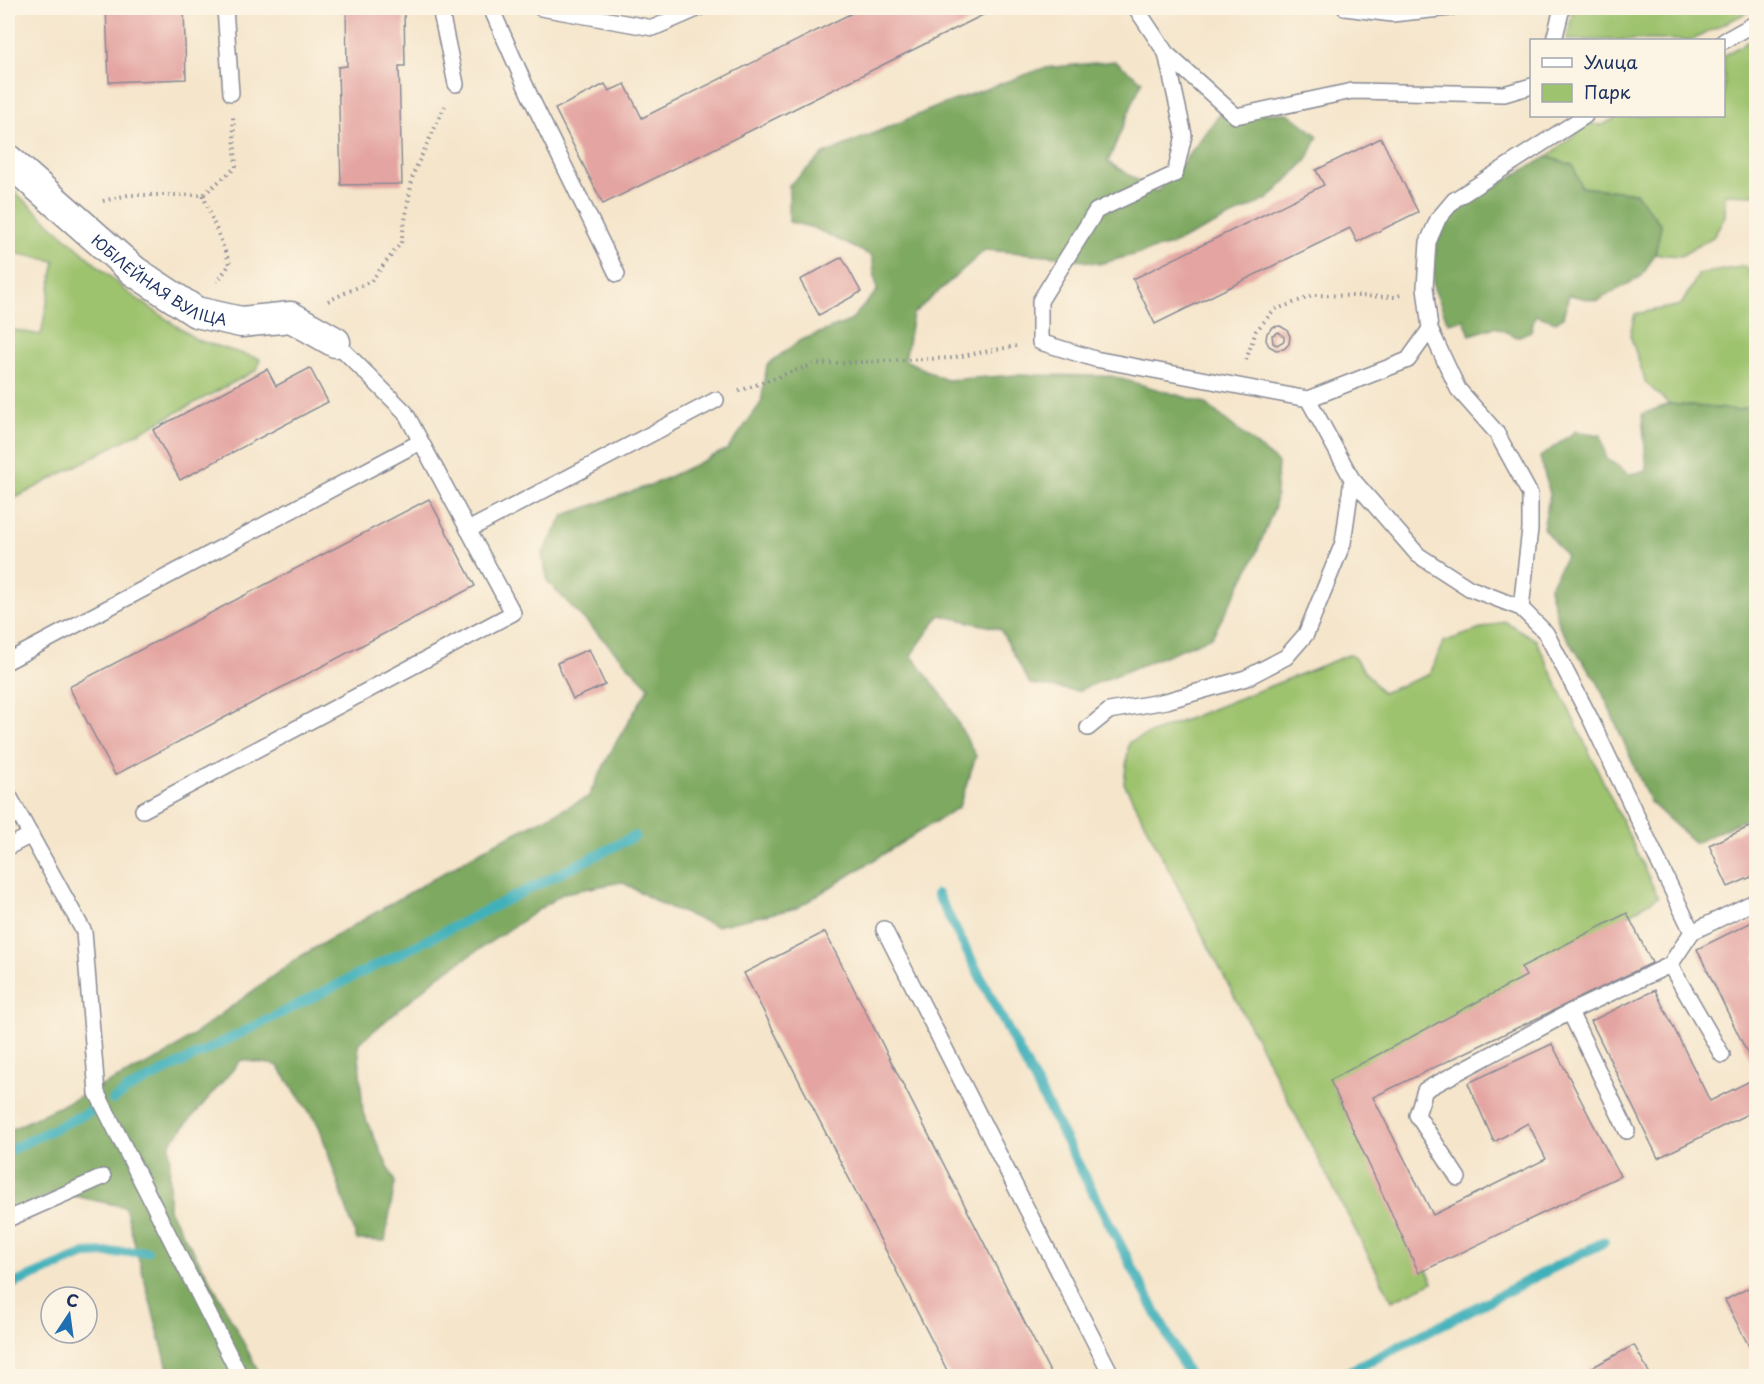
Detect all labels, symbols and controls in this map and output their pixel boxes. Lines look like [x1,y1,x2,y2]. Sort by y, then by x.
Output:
legend [1530,39,1725,117]
text: Улица [1584,48,1638,75]
text: Парк [1584,78,1631,105]
street label: ЮБІЛЕЙНАЯ ВУЛІЦА [87,228,230,330]
north arrow [39,1285,99,1345]
text: С [64,1286,81,1312]

